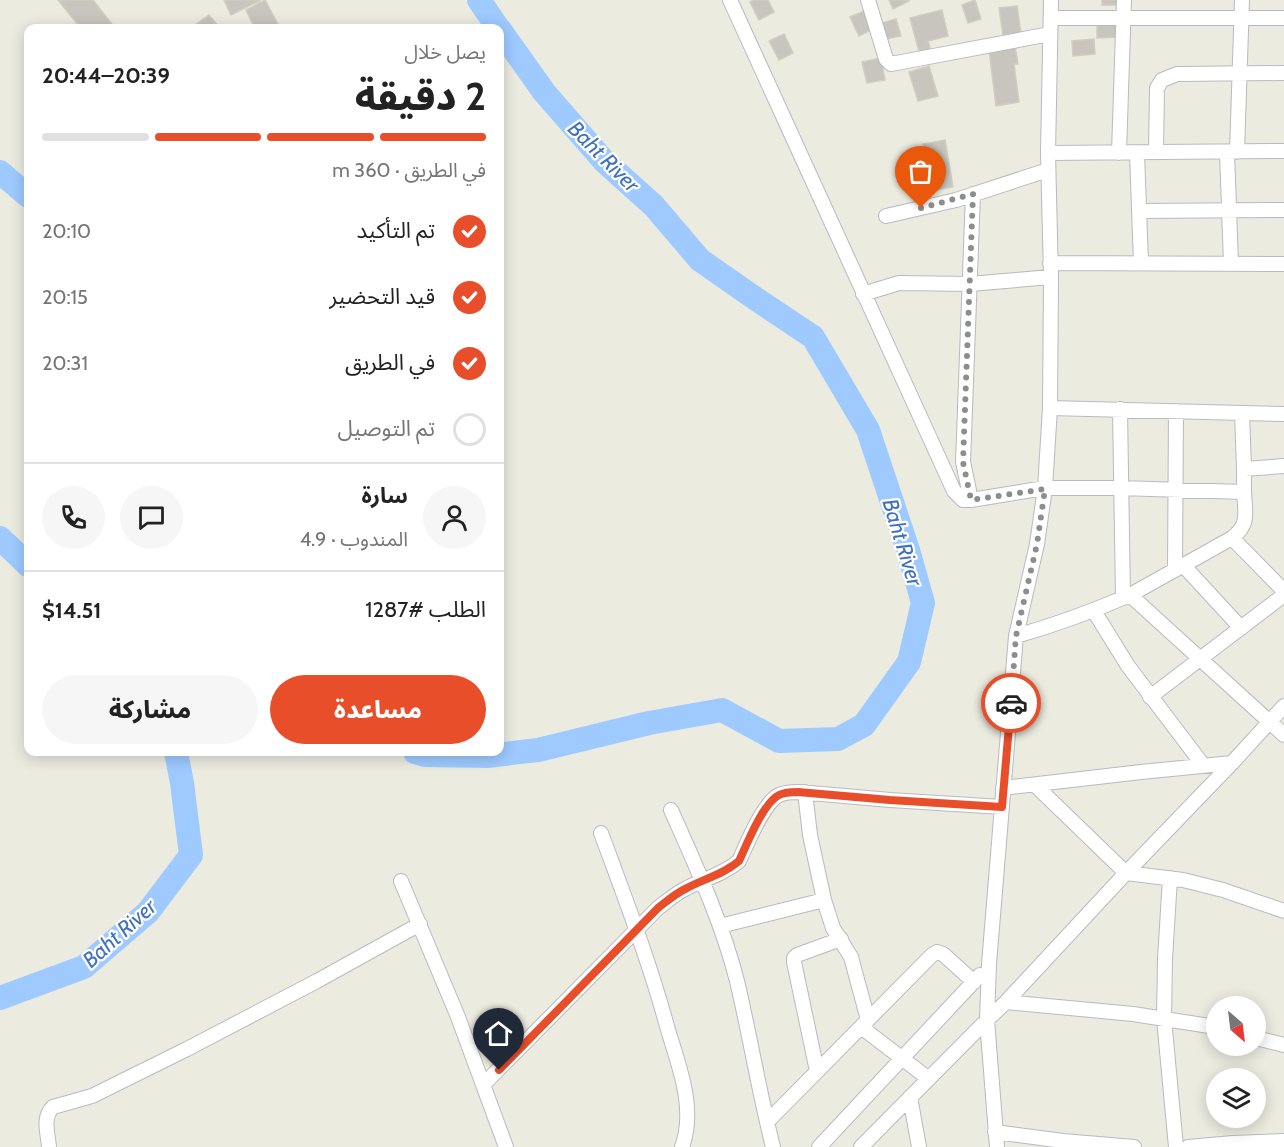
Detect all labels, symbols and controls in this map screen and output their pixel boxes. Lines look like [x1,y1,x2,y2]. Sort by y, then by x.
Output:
text: يصل خلال [404,40,486,64]
text: 20:39–20:44 [42,62,170,89]
text: 2 دقيقة [355,72,486,120]
water label: Baht River [562,115,646,199]
pin [895,146,946,208]
icon: bag [904,155,937,188]
text: في الطريق · 360 m [332,158,486,182]
icon: check [453,215,486,248]
text: تم التأكيد [357,217,435,244]
text: 20:10 [42,219,91,243]
icon: check [453,281,486,314]
text: قيد التحضير [329,283,435,310]
text: 20:15 [42,285,88,309]
icon: check [453,347,486,380]
text: في الطريق [345,349,435,376]
text: 20:31 [42,351,88,375]
text: تم التوصيل [337,415,435,442]
text: سارة [362,482,408,509]
button: phone [42,486,105,549]
button: chat [120,486,183,549]
button: person [423,486,486,549]
water label: Baht River [876,495,929,590]
text: المندوب · 4.9 [300,527,408,551]
text: الطلب #1287 [365,596,486,623]
text: $14.51 [42,597,101,624]
courier [981,673,1041,733]
button: مشاركة [42,675,258,744]
button: مساعدة [270,675,486,744]
icon: car [995,687,1028,720]
water label: Baht River [77,892,163,973]
north arrow [1206,996,1266,1056]
map controls [1206,996,1266,1128]
pin [473,1008,524,1070]
icon: home [482,1017,515,1050]
button: layers [1206,1068,1266,1128]

